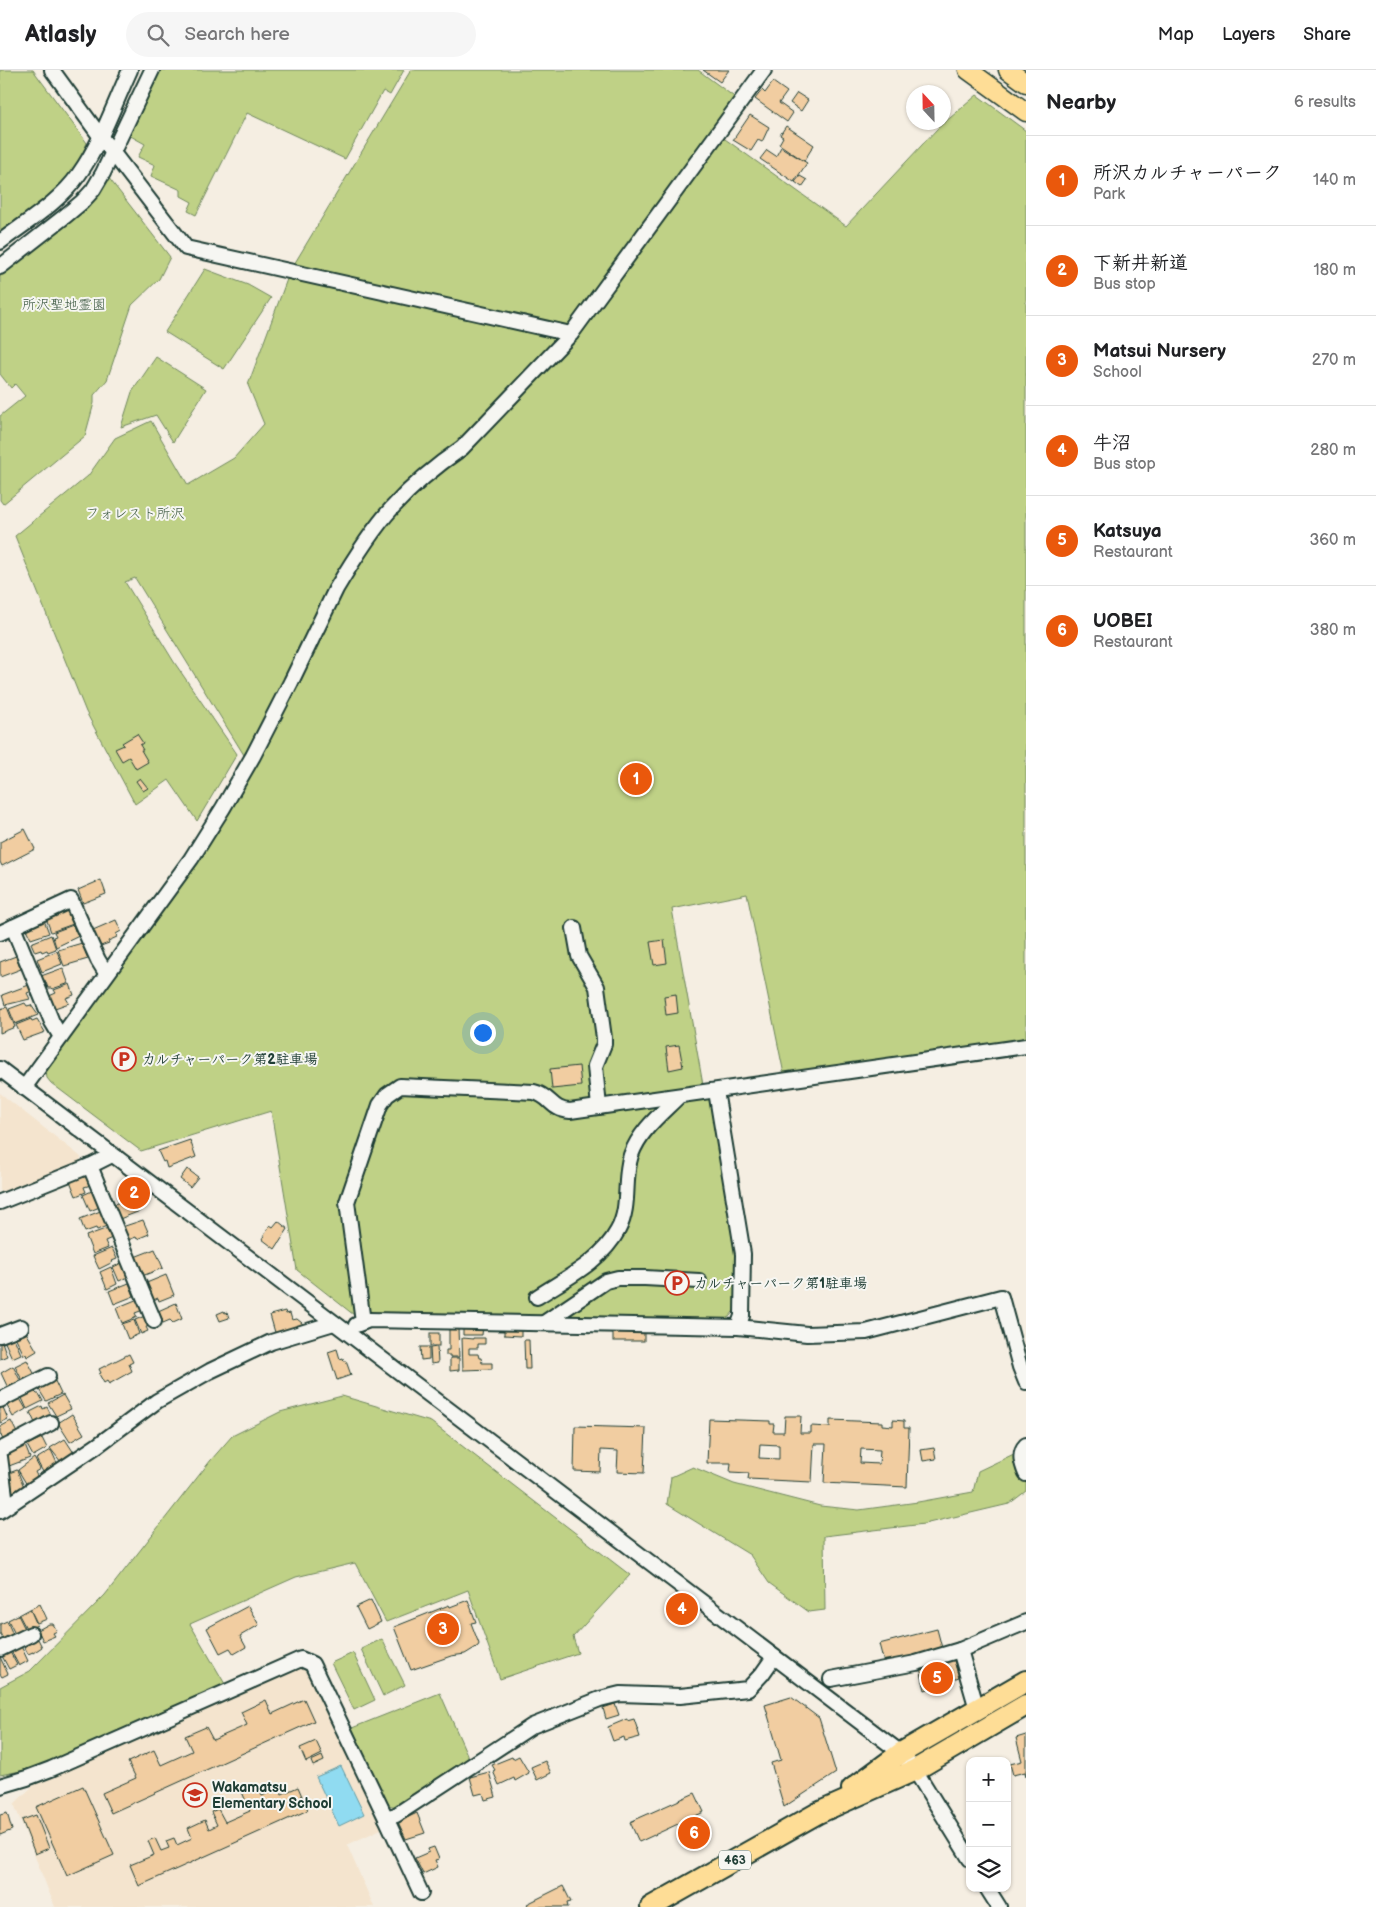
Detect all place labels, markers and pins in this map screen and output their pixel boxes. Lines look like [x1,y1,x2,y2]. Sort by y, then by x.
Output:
pin: 1 [620,760,652,798]
parking icon: カルチャーパーク第2駐車場 [111,1046,137,1072]
place label: カルチャーパーク第2駐車場 [142,1051,318,1068]
pin: 2 [118,1174,150,1212]
parking icon: カルチャーパーク第1駐車場 [664,1270,690,1296]
place label: カルチャーパーク第1駐車場 [694,1275,867,1292]
pin: 4 [666,1590,698,1628]
pin: 3 [427,1610,459,1648]
pin: 5 [921,1659,953,1697]
place label: Wakamatsu Elementary School [212,1779,332,1812]
school or university icon: Wakamatsu Elementary School [182,1782,208,1808]
pin: 6 [678,1814,710,1852]

